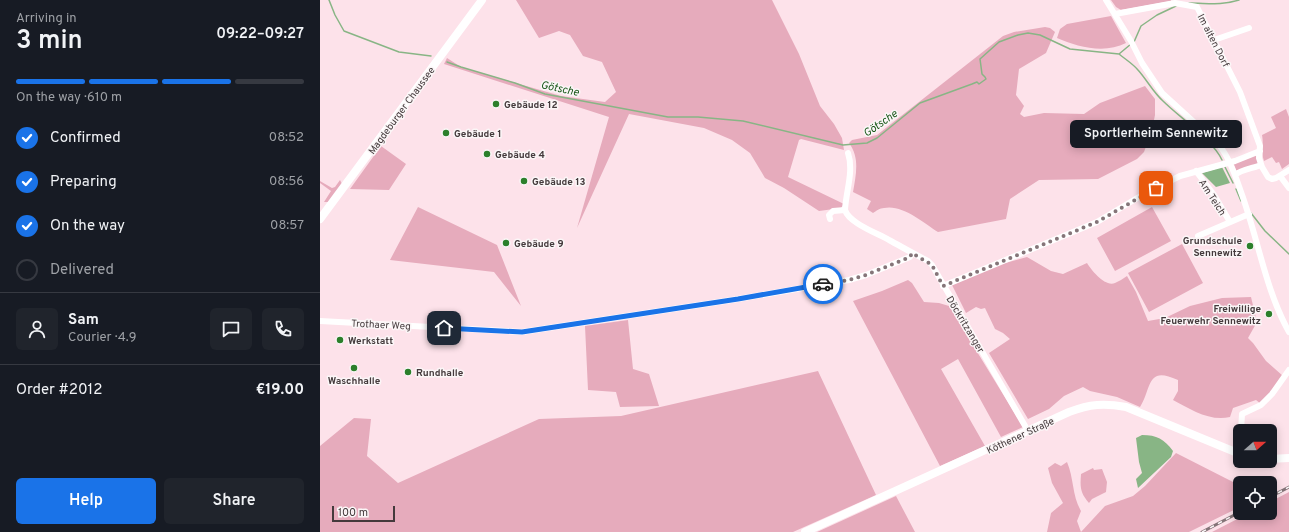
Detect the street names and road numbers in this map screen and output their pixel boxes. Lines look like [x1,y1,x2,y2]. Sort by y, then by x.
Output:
street label: Im alten Dorf [1194,12,1232,70]
street label: Magdeburger Chaussee [366,64,438,157]
street label: Am Teich [1195,177,1228,218]
street label: Döckritzanger [943,294,987,356]
street label: Trothaer Weg [351,317,411,334]
street label: Köthener Straße [985,415,1057,458]

